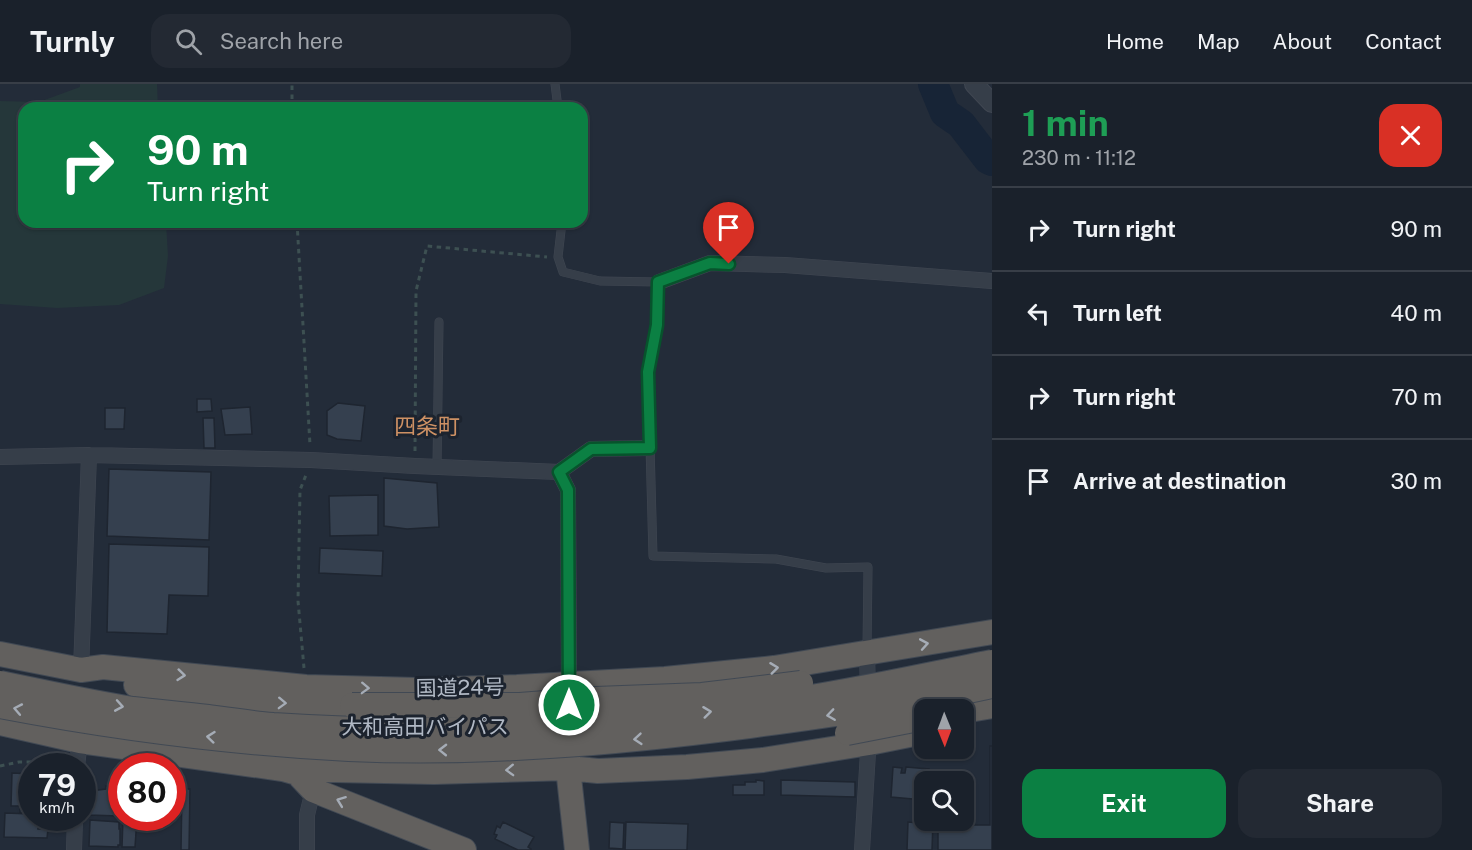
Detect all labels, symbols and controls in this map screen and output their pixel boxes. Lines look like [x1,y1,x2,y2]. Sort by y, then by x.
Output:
search box [151,14,571,68]
text: Turnly [30,25,115,58]
icon: search [172,25,205,58]
text: Search here [220,28,343,54]
text: Home [1106,29,1164,54]
text: Map [1197,29,1240,54]
text: About [1273,29,1332,54]
text: Contact [1365,29,1442,54]
text: 1 min [1022,102,1109,144]
button: close [1379,104,1442,167]
text: 90 m [147,125,249,174]
icon: right [48,126,126,204]
text: 230 m · 11:12 [1022,146,1136,170]
text: Turn right [147,175,270,207]
pin [703,202,754,264]
icon: arrive [712,211,745,244]
icon: right [1022,213,1055,246]
text: Turn right [1073,216,1176,242]
text: 90 m [1391,216,1442,242]
icon: left [1022,297,1055,330]
text: Turn left [1073,300,1162,326]
text: 40 m [1390,300,1442,326]
icon: right [1022,381,1055,414]
text: Turn right [1073,384,1176,410]
text: 70 m [1391,384,1442,410]
district label: 四条町 [394,413,460,439]
icon: arrive [1022,465,1055,498]
text: Arrive at destination [1073,468,1286,494]
text: 30 m [1390,468,1442,494]
one-way arrow [920,638,929,650]
one-way arrow [769,662,778,675]
one-way arrow [177,668,186,681]
position arrow [537,673,601,737]
street label: 国道24号 [415,674,505,701]
one-way arrow [360,682,369,695]
one-way arrow [278,696,287,709]
north arrow [914,699,974,759]
map controls [914,699,974,831]
one-way arrow [115,700,124,712]
one-way arrow [13,703,23,716]
one-way arrow [702,706,711,718]
one-way arrow [827,708,836,720]
street label: 大和高田バイパス [341,714,509,739]
one-way arrow [206,731,216,744]
one-way arrow [633,732,642,745]
one-way arrow [439,744,448,756]
speed limit sign: 80 [108,753,186,831]
one-way arrow [505,764,514,776]
text: 79 [38,767,76,803]
button: Exit [1022,769,1226,838]
button: Share [1238,769,1442,838]
button: search [914,771,974,831]
one-way arrow [336,796,347,808]
text: km/h [39,799,75,816]

